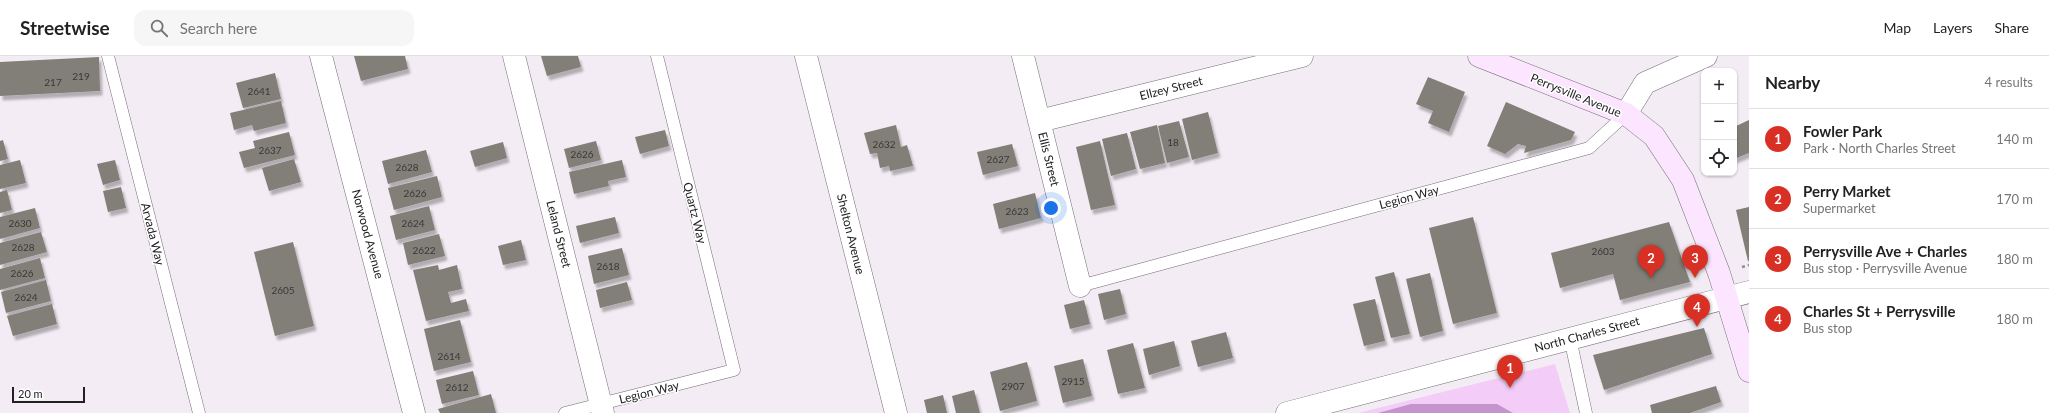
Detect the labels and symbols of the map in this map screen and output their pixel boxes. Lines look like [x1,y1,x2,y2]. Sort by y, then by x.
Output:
house number: 219 [72,70,90,82]
street label: Perrysville Avenue [1528,70,1624,120]
street label: Ellzey Street [1138,73,1205,103]
house number: 217 [44,76,62,88]
house number: 2641 [247,85,271,97]
street label: Ellis Street [1035,130,1063,188]
house number: 18 [1167,136,1179,148]
house number: 2632 [872,138,896,150]
house number: 2637 [258,144,282,156]
house number: 2626 [570,148,594,160]
house number: 2627 [986,153,1010,165]
house number: 2628 [395,161,419,173]
street label: Quartz Way [680,181,710,246]
street label: Legion Way [1377,182,1441,212]
house number: 2626 [403,187,427,199]
street label: Norwood Avenue [349,188,387,280]
street label: Shelton Avenue [834,192,868,276]
your location [1041,198,1061,218]
street label: Leland Street [543,199,575,270]
street label: Arvada Way [138,201,168,268]
house number: 2623 [1005,205,1029,217]
house number: 2630 [8,217,32,229]
house number: 2624 [401,217,425,229]
house number: 2628 [11,241,35,253]
house number: 2622 [412,244,436,256]
house number: 2603 [1591,245,1615,257]
pin: 2 [1638,245,1664,278]
pin: 3 [1682,245,1708,278]
house number: 2618 [596,260,620,272]
house number: 2626 [10,267,34,279]
house number: 2605 [271,284,295,296]
house number: 2624 [14,291,38,303]
pin: 4 [1684,294,1710,327]
street label: North Charles Street [1533,313,1642,355]
house number: 2614 [437,350,461,362]
pin: 1 [1497,355,1523,388]
house number: 2915 [1061,375,1085,387]
street label: Legion Way [617,377,681,407]
house number: 2907 [1001,380,1025,392]
house number: 2612 [445,381,469,393]
scale bar [12,385,85,404]

